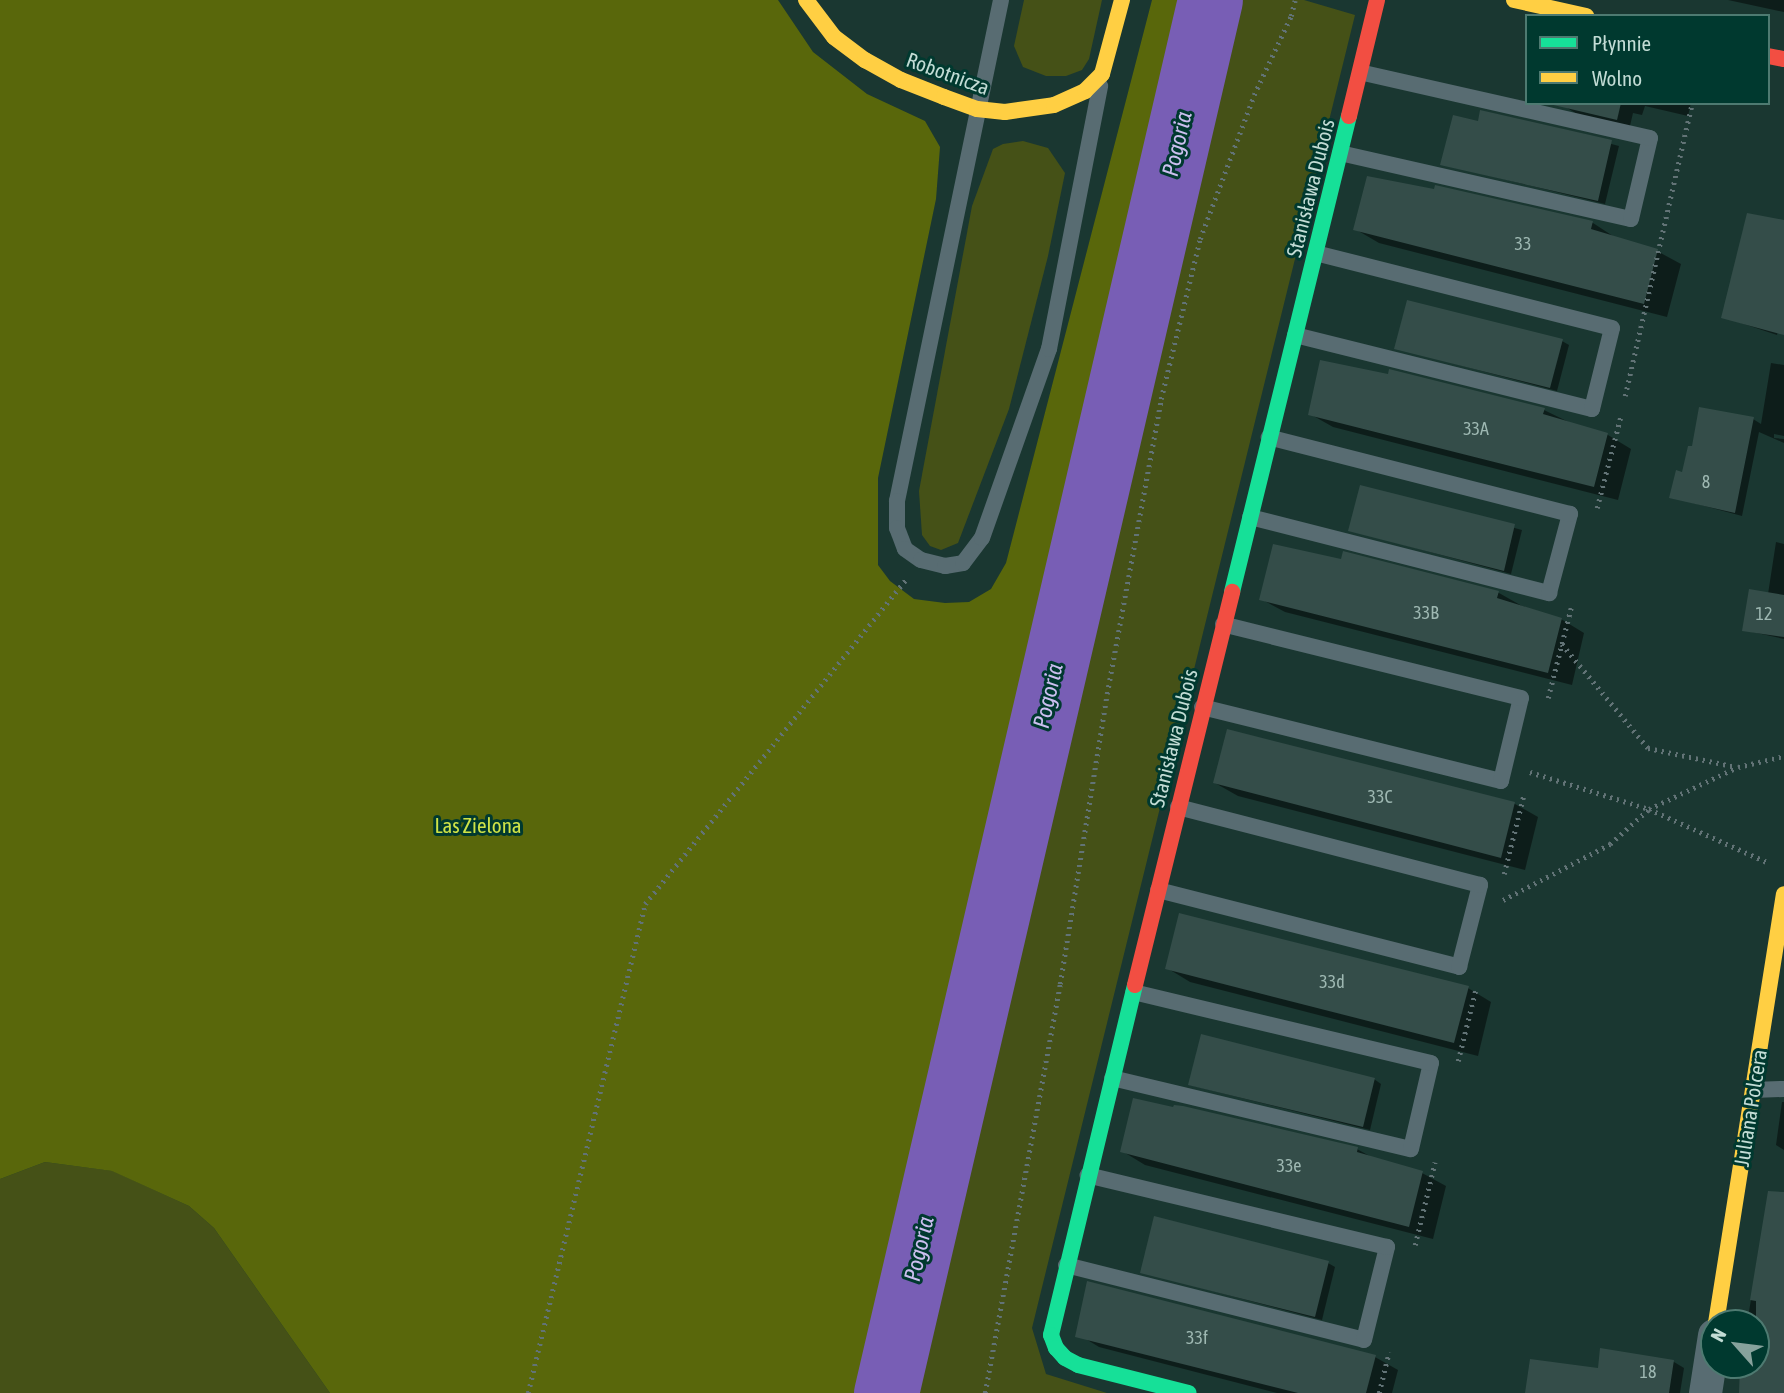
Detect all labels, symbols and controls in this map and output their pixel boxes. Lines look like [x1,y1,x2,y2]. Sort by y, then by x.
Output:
legend [1525,14,1770,105]
text: Płynnie [1592,31,1651,55]
street label: Robotnicza [903,46,993,100]
text: Wolno [1592,66,1642,90]
water label: Pogoria [1156,109,1198,179]
street label: Stanisława Dubois [1281,116,1339,260]
house number: 33 [1515,233,1531,255]
house number: 33A [1463,418,1489,440]
house number: 8 [1702,471,1710,493]
house number: 33B [1413,602,1439,624]
house number: 12 [1756,603,1772,625]
water label: Pogoria [1027,661,1069,731]
street label: Stanisława Dubois [1144,666,1202,810]
house number: 33C [1367,786,1393,808]
park label: Las Zielona [434,812,522,838]
house number: 33d [1319,971,1345,993]
street label: Juliana Polcera [1728,1048,1772,1168]
house number: 33e [1276,1155,1302,1177]
water label: Pogoria [898,1214,940,1284]
north arrow [1700,1309,1770,1379]
text: N [1706,1325,1731,1345]
house number: 33f [1186,1327,1208,1349]
house number: 18 [1640,1361,1656,1383]

